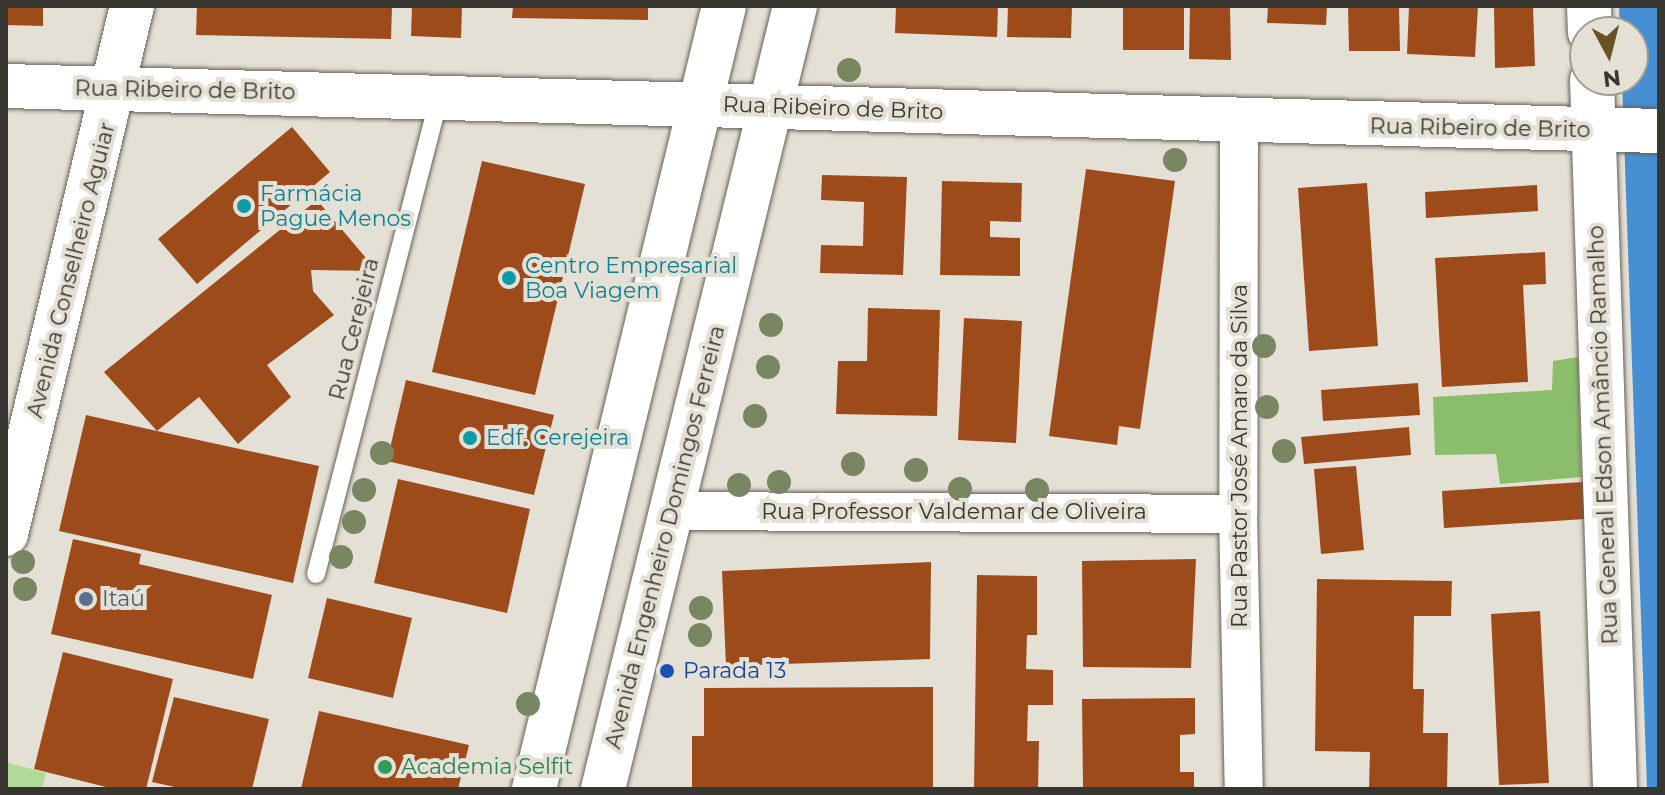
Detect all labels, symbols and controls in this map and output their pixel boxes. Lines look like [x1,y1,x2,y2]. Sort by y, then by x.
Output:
north arrow [1569,16,1649,96]
text: N [1601,64,1622,93]
street label: Rua Ribeiro de Brito [74,75,296,105]
street label: Rua Ribeiro de Brito [722,91,944,125]
street label: Rua Ribeiro de Brito [1369,113,1591,143]
street label: Avenida Conselheiro Aguiar [21,119,121,421]
place label: Farmácia Pague Menos [260,180,411,232]
marker: Farmácia Pague Menos [235,197,253,215]
street label: Rua General Edson Amâncio Ramalho [1582,225,1624,645]
place label: Centro Empresarial Boa Viagem [525,252,737,304]
street label: Rua Cerejeira [324,255,384,403]
marker: Centro Empresarial Boa Viagem [500,269,518,287]
street label: Rua Pastor José Amaro da Silva [1227,284,1253,628]
street label: Avenida Engenheiro Domingos Ferreira [600,323,730,751]
place label: Edf. Cerejeira [486,425,629,451]
marker: Edf. Cerejeira [461,429,479,447]
street label: Rua Professor Valdemar de Oliveira [761,499,1147,525]
place label: Itaú [102,586,145,612]
marker: Itaú [77,590,95,608]
place label: Parada 13 [683,658,786,684]
marker: Parada 13 [658,662,676,680]
place label: Academia Selfit [401,754,573,780]
marker: Academia Selfit [376,758,394,776]

